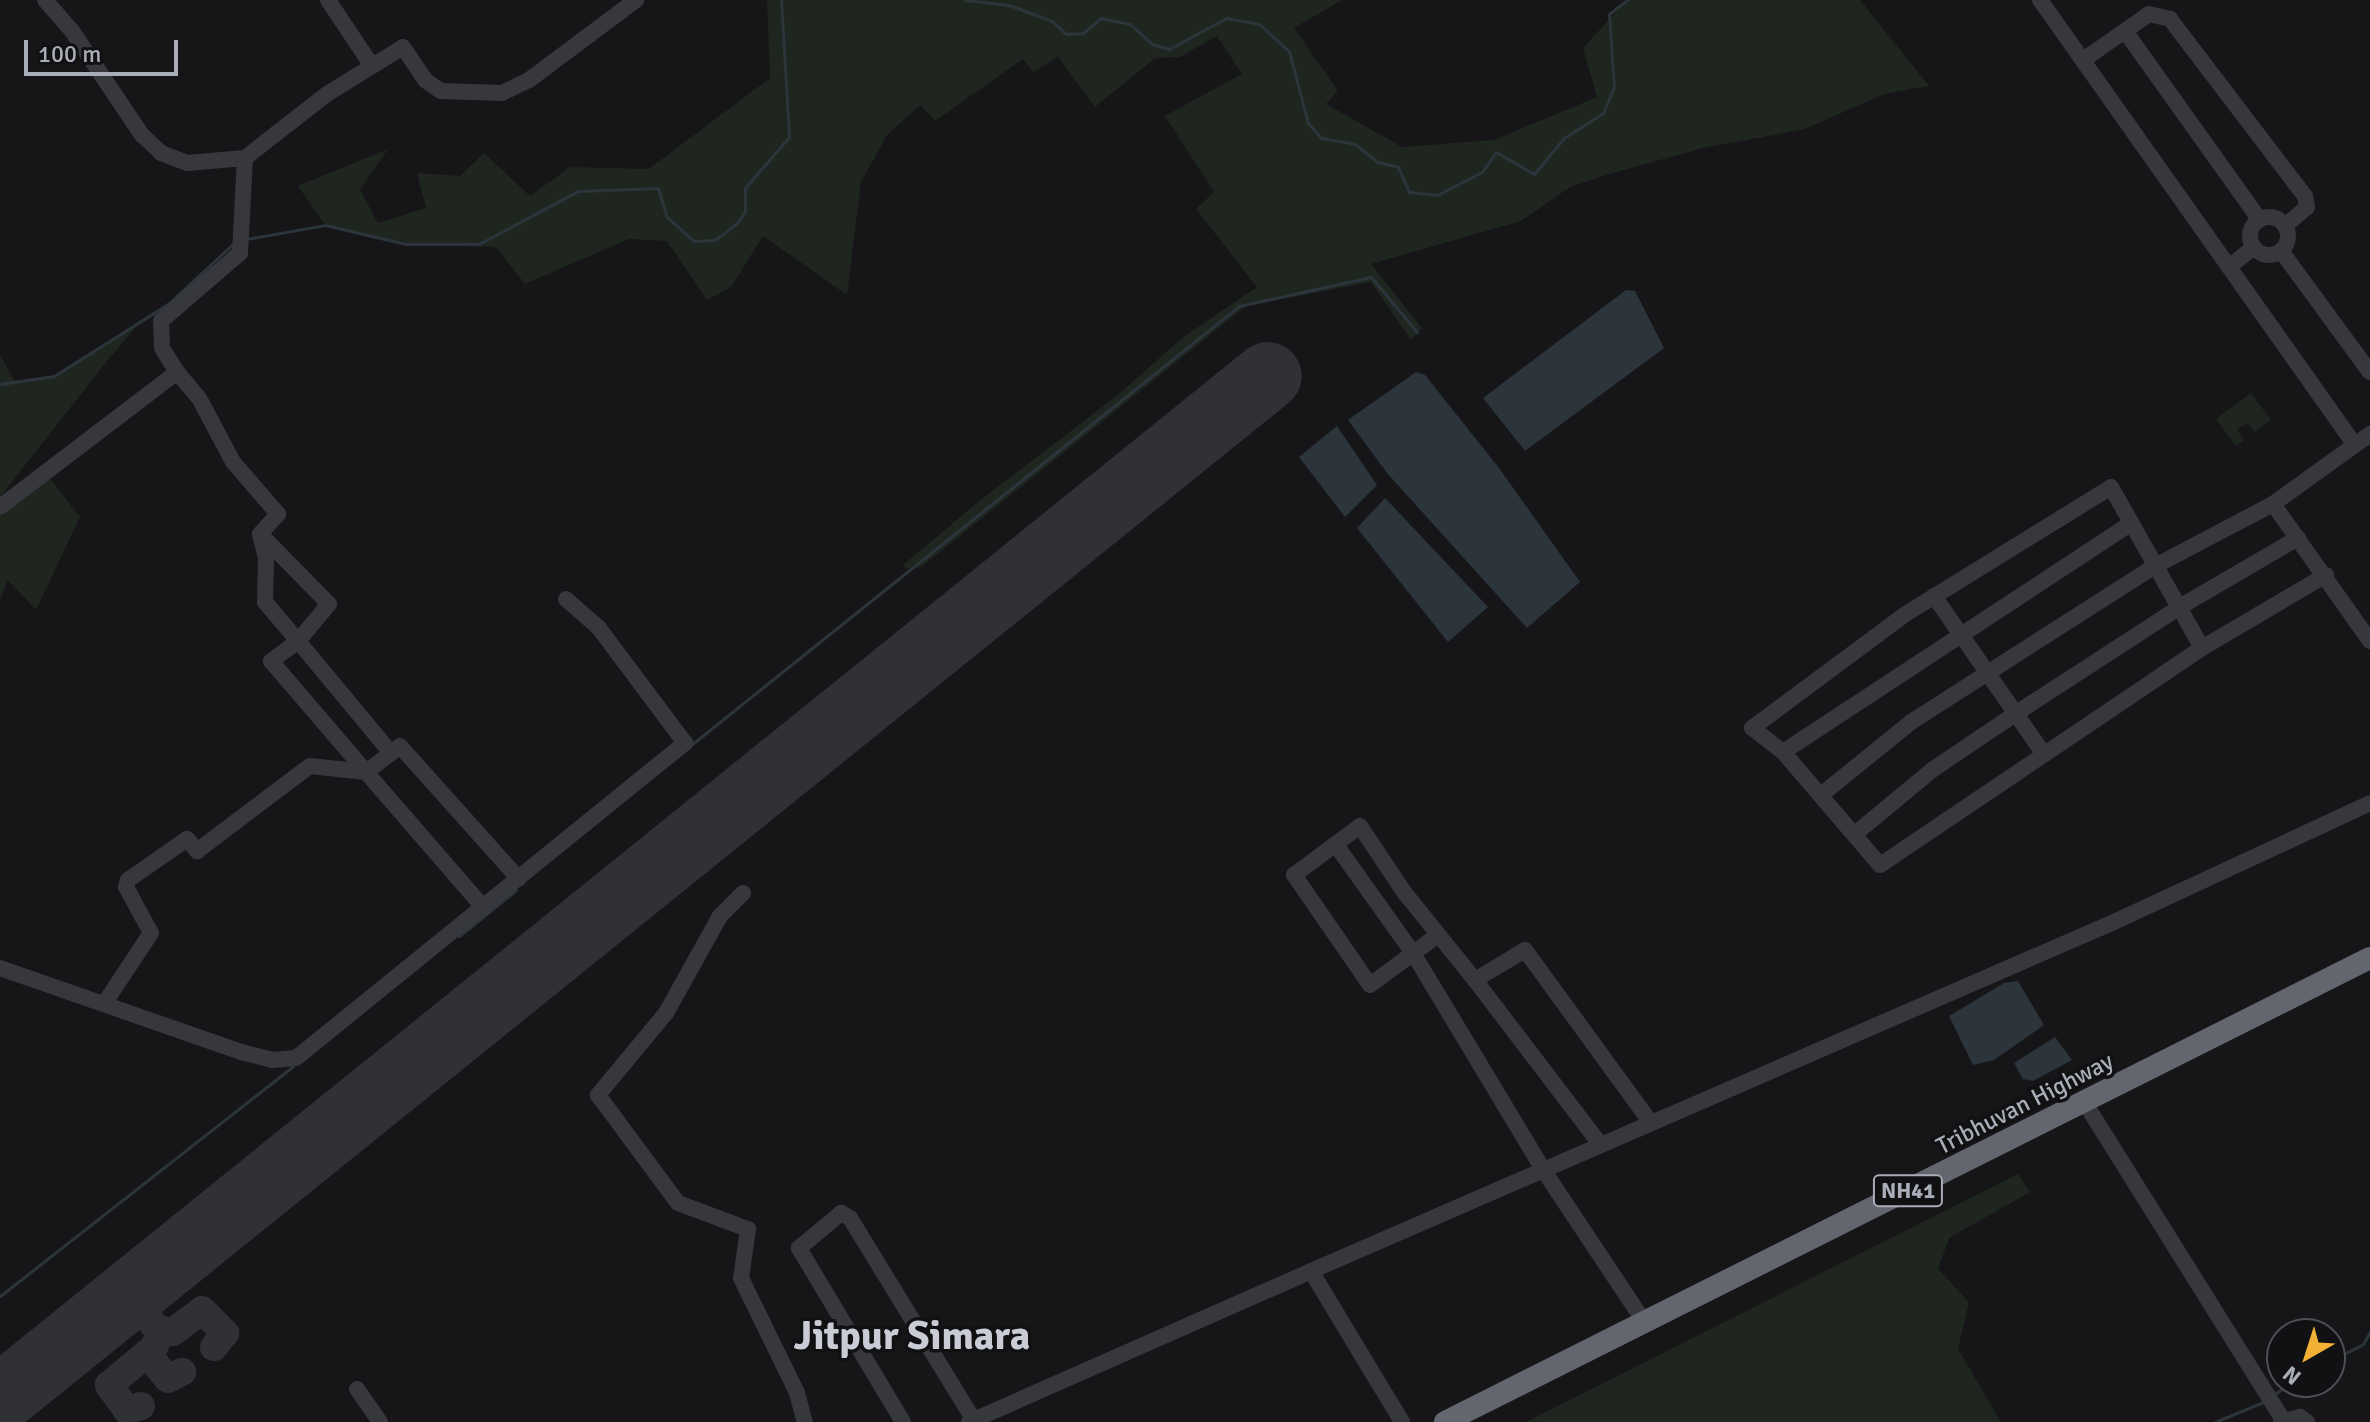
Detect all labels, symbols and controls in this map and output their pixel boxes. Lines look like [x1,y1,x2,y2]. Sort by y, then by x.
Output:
scale bar [28,24,182,74]
text: 100 m [38,39,101,69]
street label: Tribhuvan Highway [1932,1047,2118,1161]
road number: NH41 [1872,1173,1944,1209]
district label: Jitpur Simara [794,1312,1030,1360]
north arrow [2266,1318,2346,1398]
text: N [2277,1360,2306,1391]

